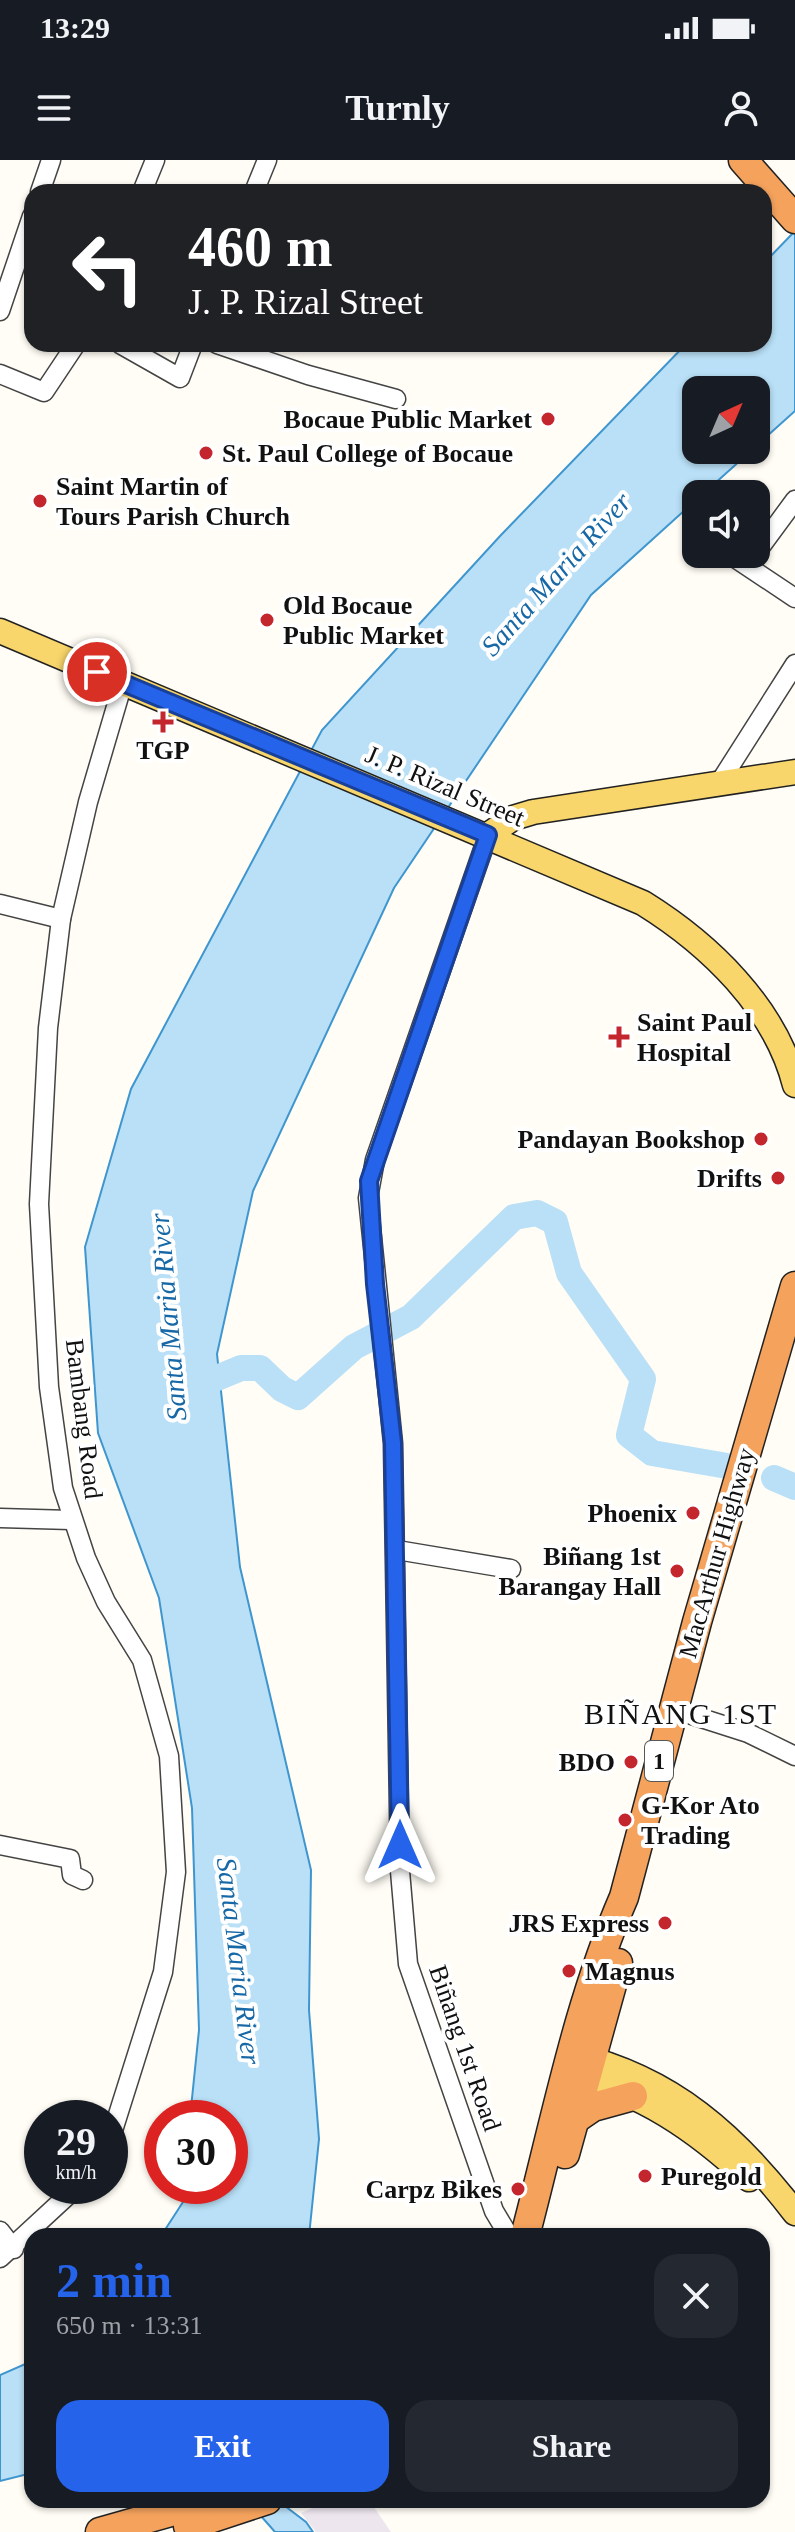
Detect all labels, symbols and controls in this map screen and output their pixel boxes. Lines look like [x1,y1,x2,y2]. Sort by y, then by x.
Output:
text: 13:29 [40,11,110,44]
icon: menu [32,86,76,130]
icon: person [719,86,763,130]
text: Turnly [345,88,450,128]
icon: left [56,216,160,320]
text: 460 m [188,216,333,278]
text: J. P. Rizal Street [188,282,423,322]
north arrow [682,376,770,464]
map controls [682,376,770,568]
place label: Bocaue Public Market [284,405,532,434]
marker: Bocaue Public Market [539,410,557,428]
place label: St. Paul College of Bocaue [222,439,513,468]
marker: St. Paul College of Bocaue [197,444,215,462]
place label: Saint Martin of Tours Parish Church [56,472,291,531]
button: sound [682,480,770,568]
water label: Santa Maria River [475,486,637,662]
marker: Saint Martin of Tours Parish Church [31,492,49,510]
place label: Old Bocaue Public Market [283,591,444,650]
marker: Old Bocaue Public Market [258,611,276,629]
pin [63,638,131,706]
icon: arrive [75,650,119,694]
marker: TGP [154,713,172,731]
place label: TGP [136,736,190,765]
street label: J. P. Rizal Street [361,739,529,833]
place label: Saint Paul Hospital [637,1008,752,1067]
marker: Saint Paul Hospital [608,1026,630,1048]
place label: Pandayan Bookshop [517,1125,745,1154]
marker: Pandayan Bookshop [752,1130,770,1148]
place label: Drifts [697,1164,762,1193]
marker: Drifts [769,1169,787,1187]
water label: Santa Maria River [143,1212,193,1422]
street label: Bambang Road [60,1337,108,1501]
street label: MacArthur Highway [673,1445,761,1661]
place label: Phoenix [587,1499,677,1528]
marker: Phoenix [684,1504,702,1522]
place label: Biñang 1st Barangay Hall [498,1542,661,1601]
marker: Biñang 1st Barangay Hall [668,1562,686,1580]
district label: BIÑANG 1ST [584,1697,778,1730]
road number: 1 [645,1741,673,1781]
place label: BDO [559,1748,615,1777]
marker: BDO [622,1753,640,1771]
place label: G-Kor Ato Trading [641,1791,760,1850]
position arrow [358,1803,442,1887]
marker: G-Kor Ato Trading [616,1811,634,1829]
water label: Santa Maria River [211,1856,267,2066]
place label: JRS Express [509,1909,649,1938]
marker: JRS Express [656,1914,674,1932]
place label: Magnus [585,1957,675,1986]
street label: Biñang 1st Road [423,1961,507,2135]
marker: Magnus [560,1962,578,1980]
speed limit sign: 30 [144,2100,248,2204]
text: 29 [56,2119,96,2164]
text: km/h [55,2161,97,2183]
place label: Puregold [661,2162,762,2191]
marker: Puregold [636,2167,654,2185]
place label: Carpz Bikes [366,2175,502,2204]
marker: Carpz Bikes [509,2180,527,2198]
text: 2 min [56,2254,172,2307]
button: close [654,2254,738,2338]
text: 650 m · 13:31 [56,2311,203,2340]
button: Exit [56,2400,389,2492]
button: Share [405,2400,738,2492]

